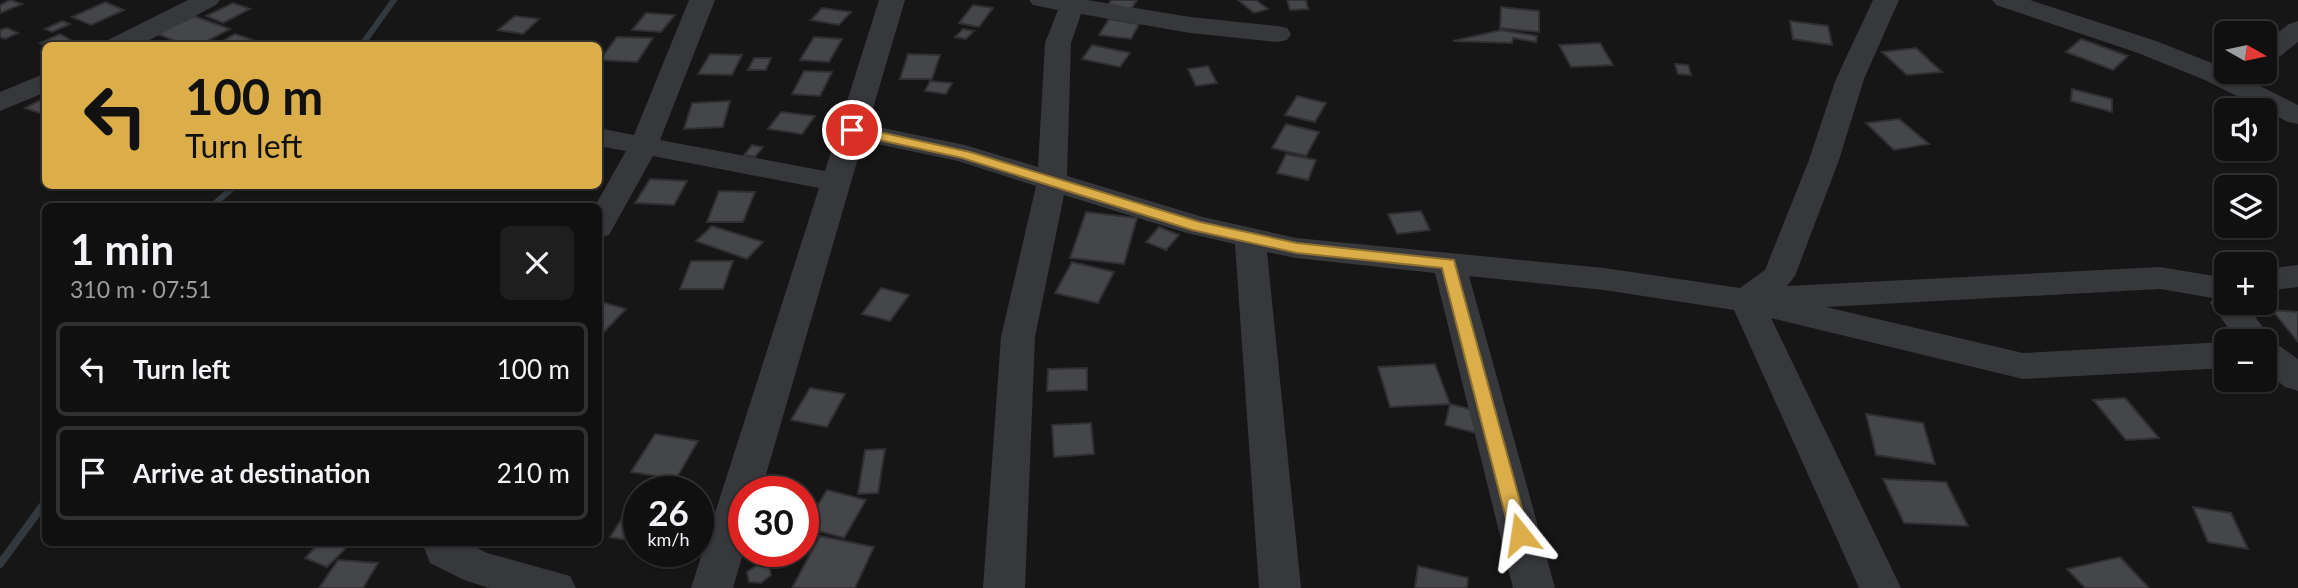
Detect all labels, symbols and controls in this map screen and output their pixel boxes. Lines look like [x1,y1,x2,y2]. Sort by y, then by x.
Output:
north arrow [2214,21,2277,84]
map controls [2214,21,2277,392]
text: 100 m [185,67,323,125]
icon: left [70,70,161,161]
button: sound [2214,98,2277,161]
pin [822,100,882,160]
icon: arrive [833,111,871,149]
text: Turn left [185,126,302,165]
button: layers [2214,175,2277,238]
text: 1 min [70,224,174,274]
button: close [500,226,574,300]
button: + [2214,252,2277,315]
text: 310 m · 07:51 [70,275,212,303]
button: − [2214,329,2277,392]
icon: left [74,350,112,388]
text: Turn left [133,353,230,385]
text: 100 m [497,353,570,385]
icon: arrive [74,454,112,492]
text: Arrive at destination [133,457,370,489]
text: 210 m [497,457,570,489]
speed limit sign: 30 [728,476,819,567]
text: 26 [648,491,689,533]
position arrow [1483,497,1557,571]
text: km/h [647,528,690,550]

